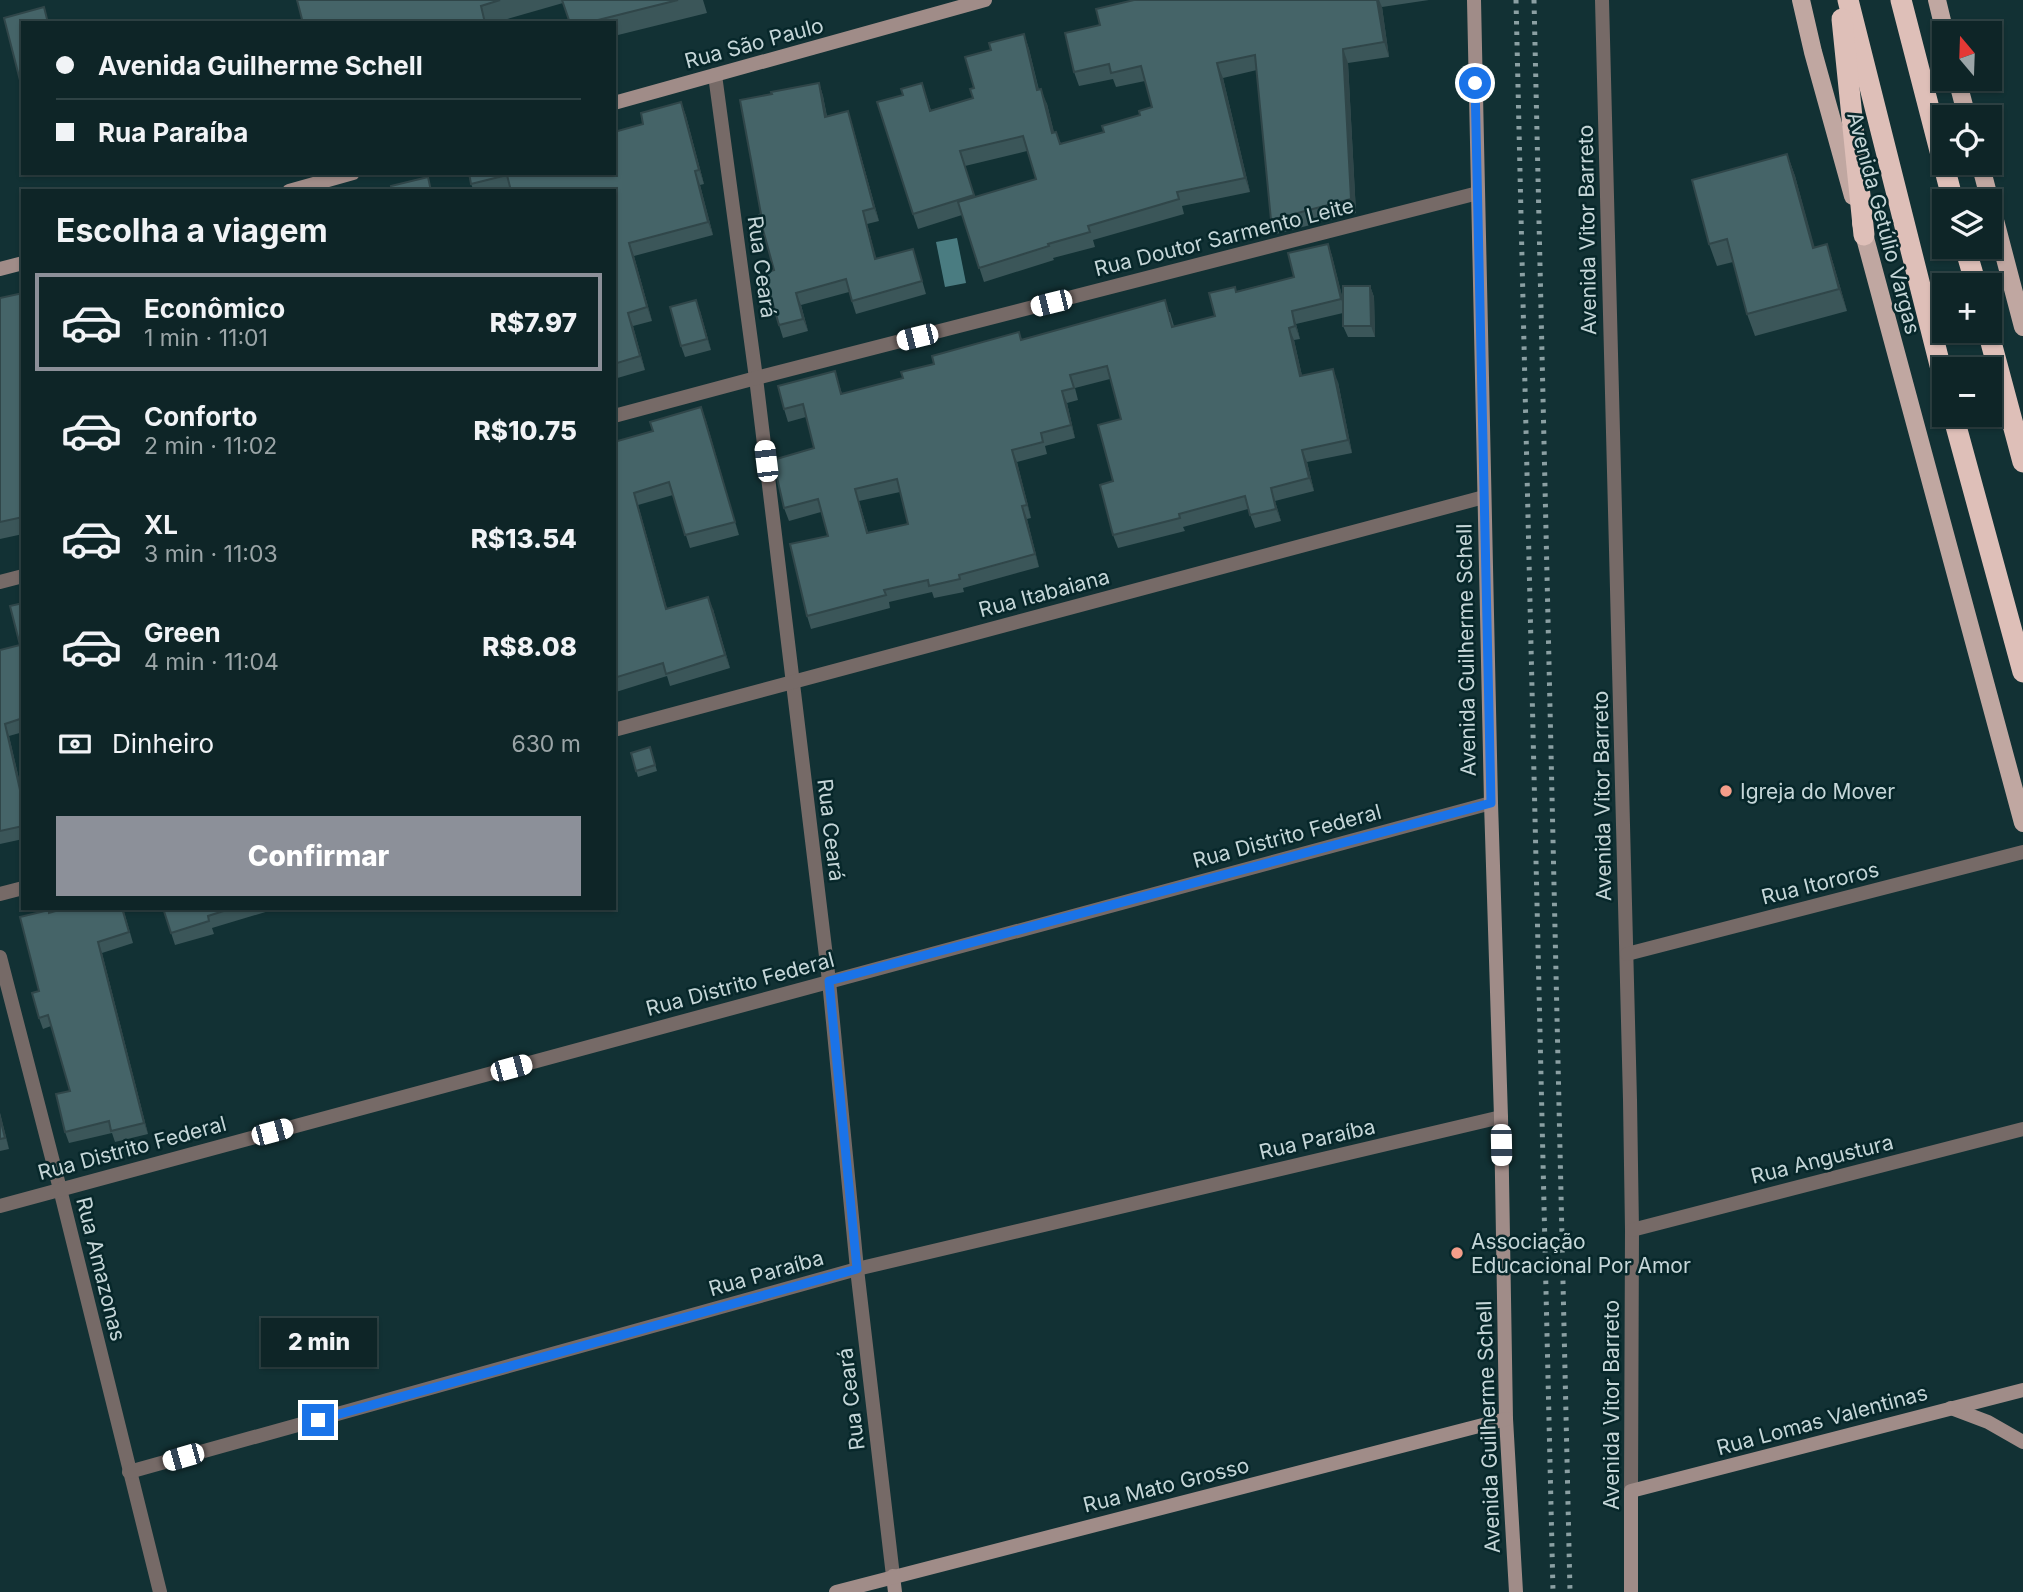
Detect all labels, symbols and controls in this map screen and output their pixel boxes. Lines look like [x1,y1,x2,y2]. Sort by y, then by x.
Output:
street label: Rua São Paulo [682,12,826,74]
north arrow [1932,21,2002,91]
map controls [1932,21,2002,427]
text: Avenida Guilherme Schell [98,50,423,81]
route start [1459,67,1491,99]
button: locate [1932,105,2002,175]
street label: Avenida Getúlio Vargas [1842,109,1926,337]
text: Rua Paraíba [98,117,248,148]
street label: Avenida Vitor Barreto [1573,125,1601,335]
button: layers [1932,189,2002,259]
street label: Rua Doutor Sarmento Leite [1092,193,1356,281]
text: Escolha a viagem [56,211,328,250]
street label: Rua Ceará [742,214,782,320]
button: + [1932,273,2002,343]
car [1029,288,1074,318]
icon: car [60,291,123,354]
text: Econômico [144,293,285,324]
text: R$7.97 [490,307,577,338]
car [895,322,940,352]
text: 1 min · 11:01 [144,324,268,352]
button: − [1932,357,2002,427]
icon: car [60,399,123,462]
text: Conforto [144,401,257,432]
text: R$10.75 [474,415,577,446]
text: 2 min · 11:02 [144,432,277,460]
car [754,439,779,483]
icon: car [60,507,123,570]
text: XL [144,509,178,540]
text: R$13.54 [471,523,577,554]
street label: Avenida Guilherme Schell [1451,523,1481,777]
text: 3 min · 11:03 [144,540,278,568]
street label: Rua Itabaiana [976,564,1112,622]
icon: car [60,615,123,678]
text: Green [144,617,221,648]
text: R$8.08 [482,631,577,662]
text: 4 min · 11:04 [144,648,279,676]
street label: Avenida Vitor Barreto [1588,691,1616,901]
icon: cash [56,725,94,763]
text: Dinheiro [112,728,214,759]
text: 630 m [511,730,581,758]
street label: Rua Ceará [812,777,850,883]
place label: Igreja do Mover [1740,779,1895,804]
marker: Igreja do Mover [1718,783,1734,799]
street label: Rua Distrito Federal [1190,799,1384,873]
button: Confirmar [56,816,581,896]
street label: Rua Itororos [1759,856,1881,910]
street label: Rua Distrito Federal [643,947,837,1021]
car [488,1052,535,1084]
street label: Rua Distrito Federal [35,1111,229,1185]
street label: Rua Paraíba [1256,1113,1378,1165]
car [249,1116,296,1148]
car [1491,1124,1512,1166]
street label: Rua Angustura [1748,1129,1896,1189]
street label: Rua Amazonas [71,1194,131,1344]
place label: Associação Educacional Por Amor [1471,1229,1691,1278]
street label: Rua Paraíba [706,1245,826,1301]
marker: Associação Educacional Por Amor [1449,1245,1465,1261]
street label: Avenida Guilherme Schell [1471,1300,1505,1554]
street label: Avenida Vitor Barreto [1599,1300,1624,1510]
callout: 2 min [260,1318,376,1368]
text: 2 min [288,1328,350,1356]
street label: Rua Ceará [832,1346,870,1452]
street label: Rua Lomas Valentinas [1714,1380,1930,1460]
route end [302,1404,334,1436]
car [160,1441,207,1473]
street label: Rua Mato Grosso [1080,1452,1252,1518]

